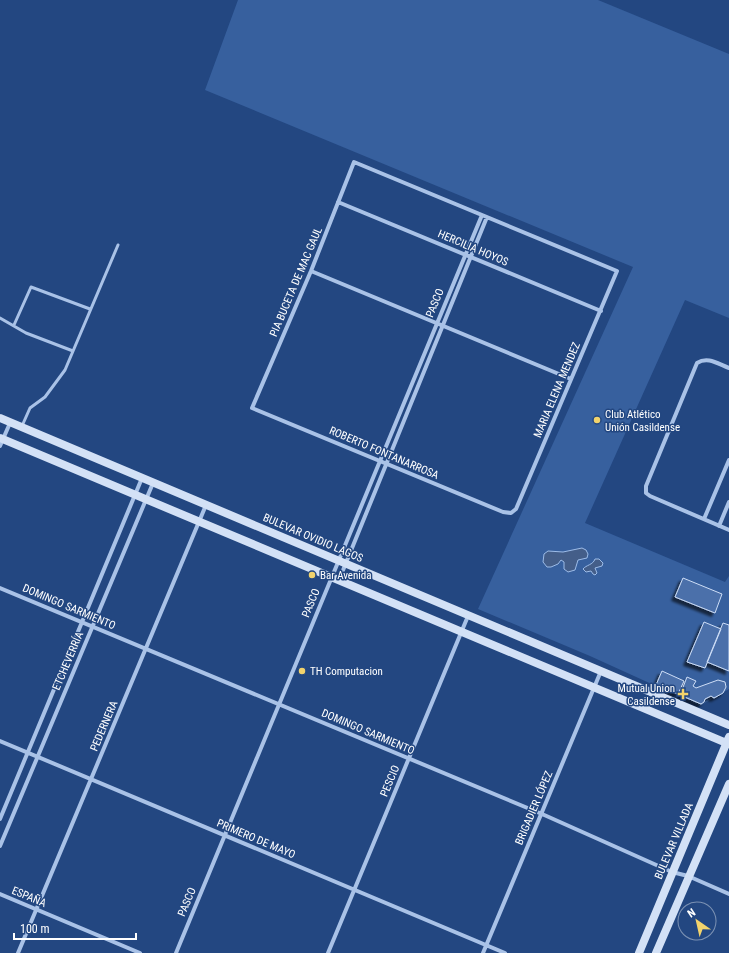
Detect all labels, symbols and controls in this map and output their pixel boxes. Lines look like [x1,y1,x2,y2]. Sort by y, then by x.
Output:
street label: PIA BUCETA DE MAC GAUL [267,225,325,339]
street label: HERCILIA HOYOS [436,227,510,269]
street label: PASCO [423,287,447,319]
street label: MARIA ELENA MENDEZ [531,340,583,440]
place label: Club Atlético Unión Casildense [605,408,680,434]
marker: Club Atlético Unión Casildense [592,415,602,425]
street label: ROBERTO FONTANARROSA [327,424,441,482]
street label: BULEVAR OVIDIO LAGOS [261,511,365,565]
place label: Bar Avenida [320,569,372,582]
marker: Bar Avenida [307,570,317,580]
street label: DOMINGO SARMIENTO [21,582,117,632]
street label: PASCO [299,587,323,619]
street label: ETCHEVERRÍA [50,629,86,692]
place label: TH Computacion [310,665,383,678]
marker: TH Computacion [297,666,307,676]
place label: Mutual Union Casildense [618,682,675,708]
marker: Mutual Union Casildense [678,689,688,699]
street label: PEDERNERA [88,698,121,753]
street label: DOMINGO SARMIENTO [320,707,416,757]
street label: PESCIO [378,763,402,799]
street label: BRIGADIER LÓPEZ [513,769,556,847]
street label: BULEVAR VILLADA [652,800,696,881]
street label: PRIMERO DE MAYO [215,817,297,861]
street label: ESPAÑA [10,884,49,910]
street label: PASCO [175,886,199,918]
north arrow [677,901,717,941]
text: N [685,906,698,920]
scale bar [14,915,136,941]
text: 100 m [20,922,50,936]

